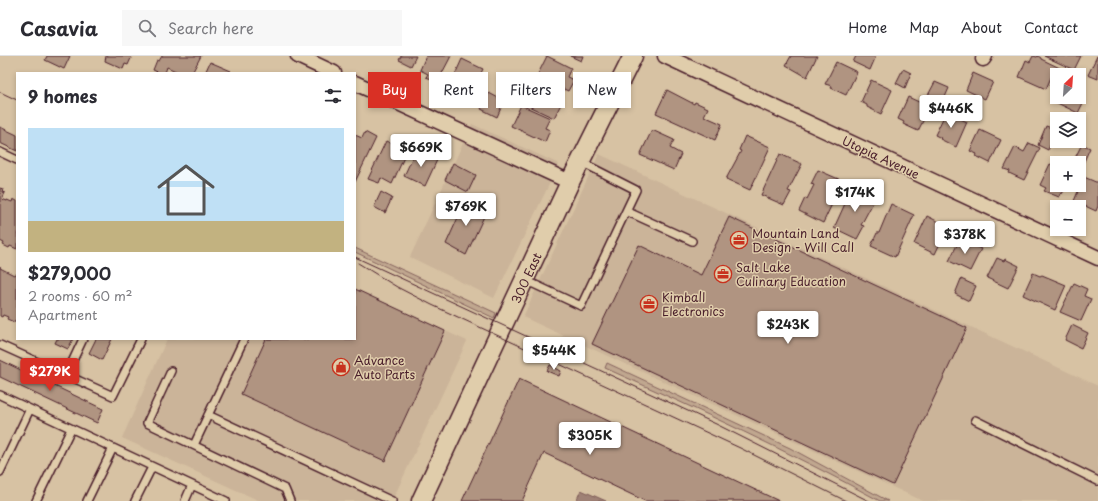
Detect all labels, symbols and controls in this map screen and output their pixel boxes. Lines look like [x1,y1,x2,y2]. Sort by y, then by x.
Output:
search box [122,10,402,46]
text: Casavia [20,14,98,42]
text: Search here [168,16,254,39]
icon: search [136,17,158,39]
text: Home [848,17,887,38]
text: Map [909,17,939,38]
text: About [961,17,1002,38]
text: Contact [1024,17,1078,38]
north arrow [1050,68,1086,104]
map controls [1050,68,1086,236]
chip: Buy [368,72,421,108]
chip: Rent [429,72,488,108]
chip: Filters [496,72,565,108]
chip: New [573,72,631,108]
text: 9 homes [28,83,97,109]
icon: filters [322,85,344,107]
pin: $446K [923,95,979,129]
text: $446K [928,98,974,117]
button: layers [1050,112,1086,148]
street label: Utopia Avenue [839,131,923,183]
pin: $669K [393,134,449,168]
text: $669K [399,137,443,156]
icon: home [150,154,222,226]
button: + [1050,156,1086,192]
pin: $174K [827,179,883,213]
text: $174K [835,182,875,201]
pin: $769K [438,193,494,227]
text: $769K [445,196,487,215]
button: − [1050,200,1086,236]
pin: $378K [937,221,993,255]
place label: Mountain Land Design - Will Call [752,224,854,256]
text: $378K [944,224,986,243]
office icon: Mountain Land Design - Will Call [729,230,749,250]
street label: 300 East [506,249,546,306]
place label: Salt Lake Culinary Education [736,258,846,290]
text: $279,000 [28,260,111,286]
office icon: Salt Lake Culinary Education [713,264,733,284]
text: 2 rooms · 60 m² [28,286,133,305]
place label: Kimball Electronics [662,288,725,320]
office icon: Kimball Electronics [639,294,659,314]
text: Apartment [28,305,97,324]
pin: $243K [760,311,816,345]
text: $243K [766,314,810,333]
pin: $544K [526,337,582,371]
text: $544K [532,340,576,359]
place label: Advance Auto Parts [354,351,415,383]
shop icon: Advance Auto Parts [331,357,351,377]
pin: $279K [22,358,78,392]
text: $279K [29,361,71,380]
pin: $305K [562,422,618,456]
text: $305K [568,425,612,444]

